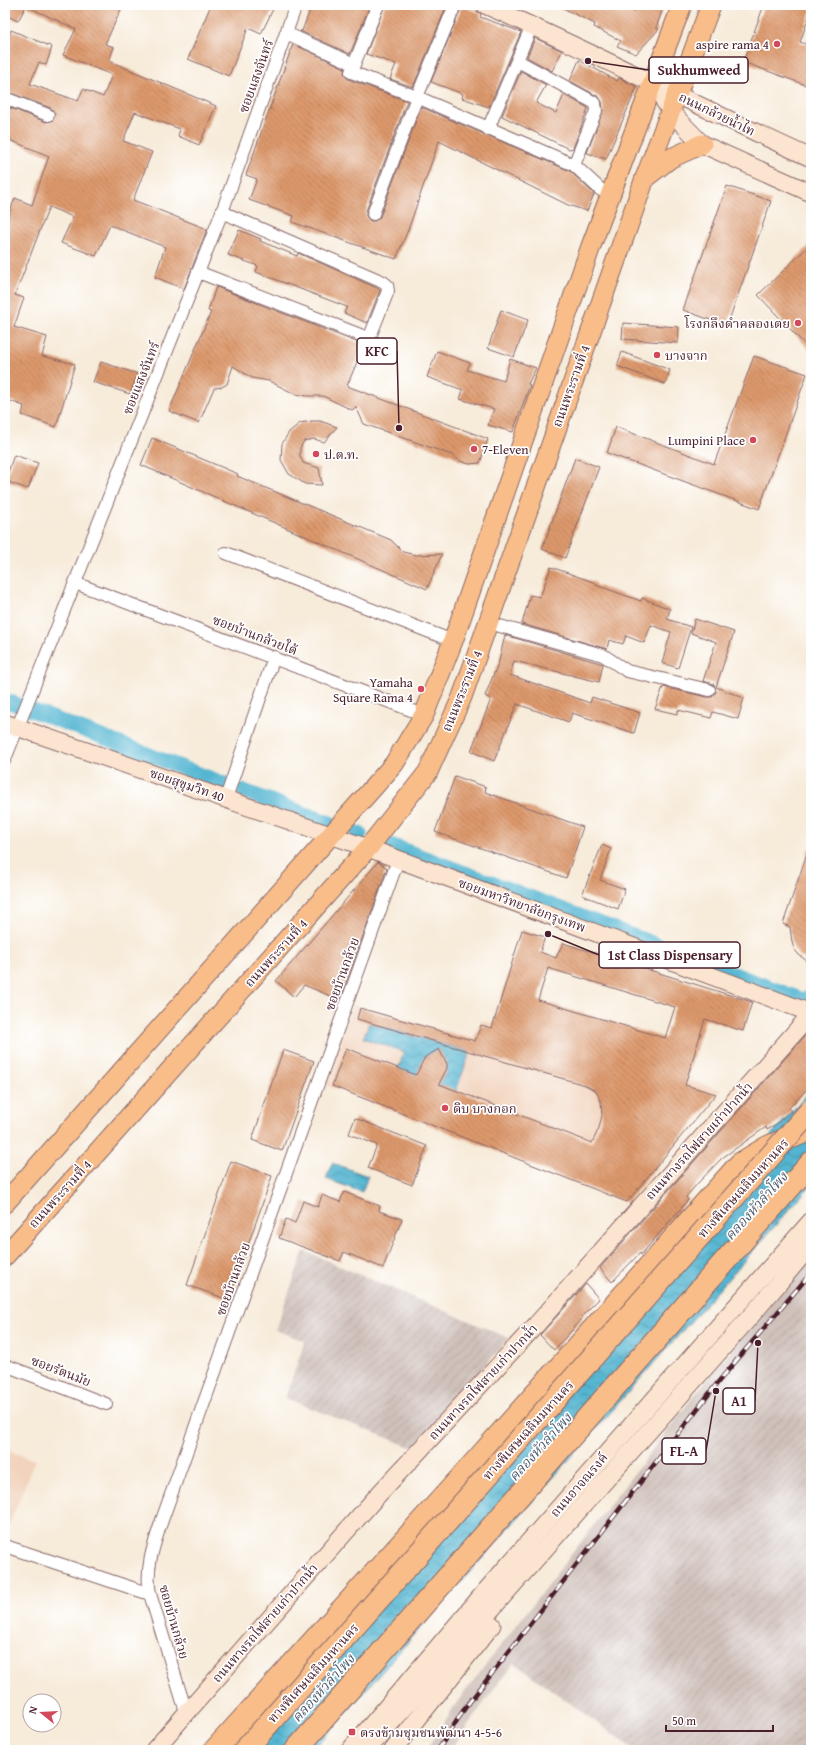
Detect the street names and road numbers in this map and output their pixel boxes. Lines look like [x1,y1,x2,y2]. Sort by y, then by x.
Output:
street label: ซอยแสงจันทร์ [234,36,278,115]
street label: ถนนกล้วยน้ำไท [676,87,758,141]
street label: ซอยแสงจันทร์ [118,338,165,417]
street label: ถนนพระรามที่ 4 [547,342,595,430]
street label: ซอยบ้านกล้วยใต้ [210,610,300,660]
street label: ถนนพระรามที่ 4 [437,648,487,734]
street label: ซอยสุขุมวิท 40 [147,763,227,807]
street label: ซอยมหาวิทยาลัยกรุงเทพ [456,873,588,937]
street label: ถนนพระรามที่ 4 [240,915,312,991]
street label: ซอยบ้านกล้วย [320,935,364,1013]
street label: ถนนทางรถไฟสายเก่าปากน้ำ [641,1078,757,1204]
street label: ทางพิเศษเฉลิมมหานคร [693,1134,793,1242]
street label: ถนนพระรามที่ 4 [24,1156,96,1232]
street label: ซอยบ้านกล้วย [211,1240,255,1318]
street label: ถนนทางรถไฟสายเก่าปากน้ำ [424,1320,542,1444]
street label: ซอยรัตนมัย [28,1351,94,1391]
street label: ทางพิเศษเฉลิมมหานคร [478,1376,578,1484]
street label: ถนนอาจณรงค์ [546,1449,612,1521]
street label: ถนนทางรถไฟสายเก่าปากน้ำ [208,1559,322,1687]
street label: ซอยบ้านกล้วย [154,1583,194,1661]
street label: ทางพิเศษเฉลิมมหานคร [263,1619,363,1727]

